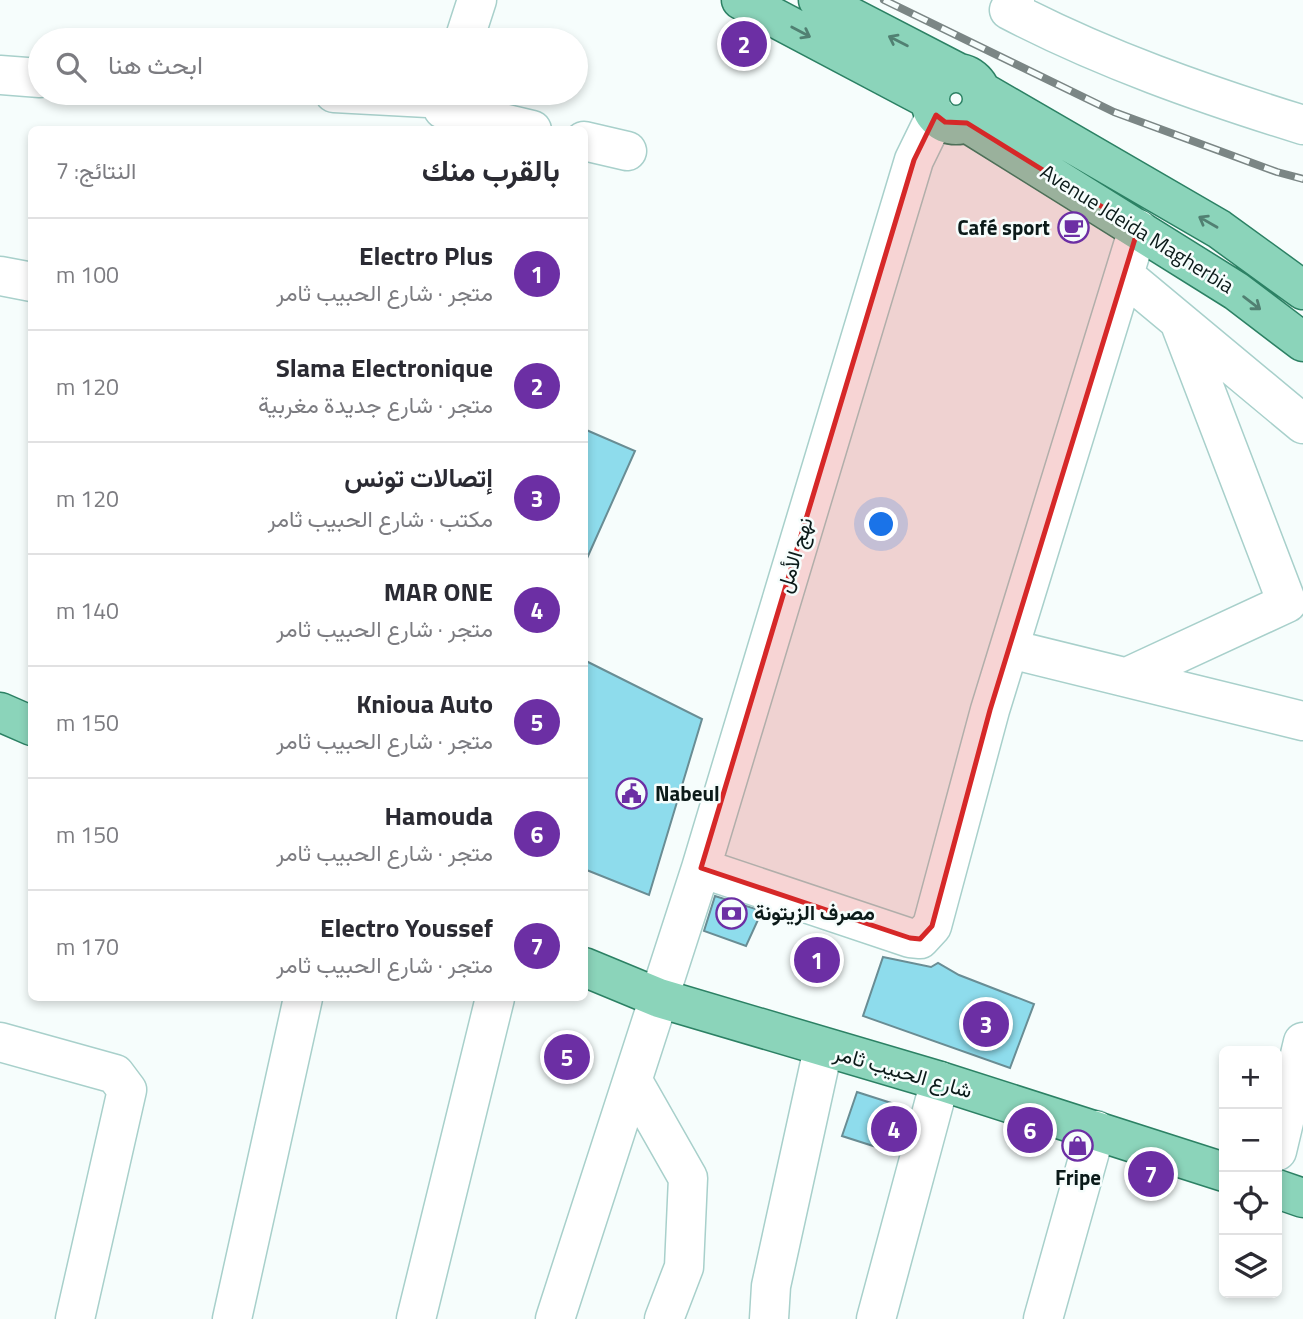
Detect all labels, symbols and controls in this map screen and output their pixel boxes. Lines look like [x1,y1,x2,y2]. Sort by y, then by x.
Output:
pin: 2 [721,18,767,70]
one-way arrow [790,26,811,40]
search box [28,28,588,105]
one-way arrow [888,34,909,48]
text: ابحث هنا [108,45,203,84]
icon: search [52,48,90,86]
text: بالقرب منك [422,147,560,193]
text: النتائج: 7 [56,153,136,188]
street label: Avenue Jdeida Magherbia [1034,155,1241,301]
place label: Café sport [957,211,1050,243]
cafe icon: Café sport [1056,211,1090,245]
one-way arrow [1198,215,1219,228]
text: Electro Plus [359,236,493,275]
text: 100 m [56,257,119,292]
text: 1 [531,257,543,292]
text: متجر · شارع الحبيب ثامر [276,275,493,310]
one-way arrow [1242,296,1261,311]
text: Slama Electronique [276,348,493,387]
text: 120 m [56,369,119,404]
text: 2 [531,369,543,404]
text: متجر · شارع جديدة مغربية [258,387,493,422]
text: إتصالات تونس [344,458,493,497]
text: 120 m [56,481,119,516]
text: 3 [531,481,543,516]
text: مكتب · شارع الحبيب ثامر [268,501,493,536]
your location [864,507,898,541]
street label: نهج الأمل [767,513,821,596]
text: MAR ONE [384,572,493,611]
text: 140 m [56,593,119,628]
text: 4 [531,593,543,628]
text: متجر · شارع الحبيب ثامر [276,611,493,646]
text: Knioua Auto [356,684,493,723]
text: 150 m [56,705,119,740]
text: 5 [531,705,543,740]
text: متجر · شارع الحبيب ثامر [276,723,493,758]
public building icon: Nabeul [615,777,649,811]
place label: Nabeul [655,777,720,809]
text: Hamouda [385,796,493,835]
text: 150 m [56,817,119,852]
text: 6 [531,817,543,852]
text: متجر · شارع الحبيب ثامر [276,835,493,870]
bank icon: مصرف الزيتونة [714,896,748,930]
place label: مصرف الزيتونة [754,896,875,928]
text: Electro Youssef [320,908,493,947]
text: 170 m [56,929,119,964]
text: 7 [531,929,543,964]
pin: 1 [794,934,840,986]
text: متجر · شارع الحبيب ثامر [276,947,493,982]
pin: 3 [963,998,1009,1050]
pin: 5 [544,1031,590,1083]
street label: شارع الحبيب ثامر [829,1036,976,1106]
map controls [1219,1046,1282,1298]
button: + [1219,1046,1282,1109]
pin: 4 [871,1103,917,1155]
pin: 6 [1007,1104,1053,1156]
button: − [1219,1109,1282,1172]
shop icon: Fripe [1061,1129,1095,1163]
pin: 7 [1128,1148,1174,1200]
place label: Fripe [1055,1161,1101,1193]
button: locate [1219,1172,1282,1235]
button: layers [1219,1235,1282,1298]

